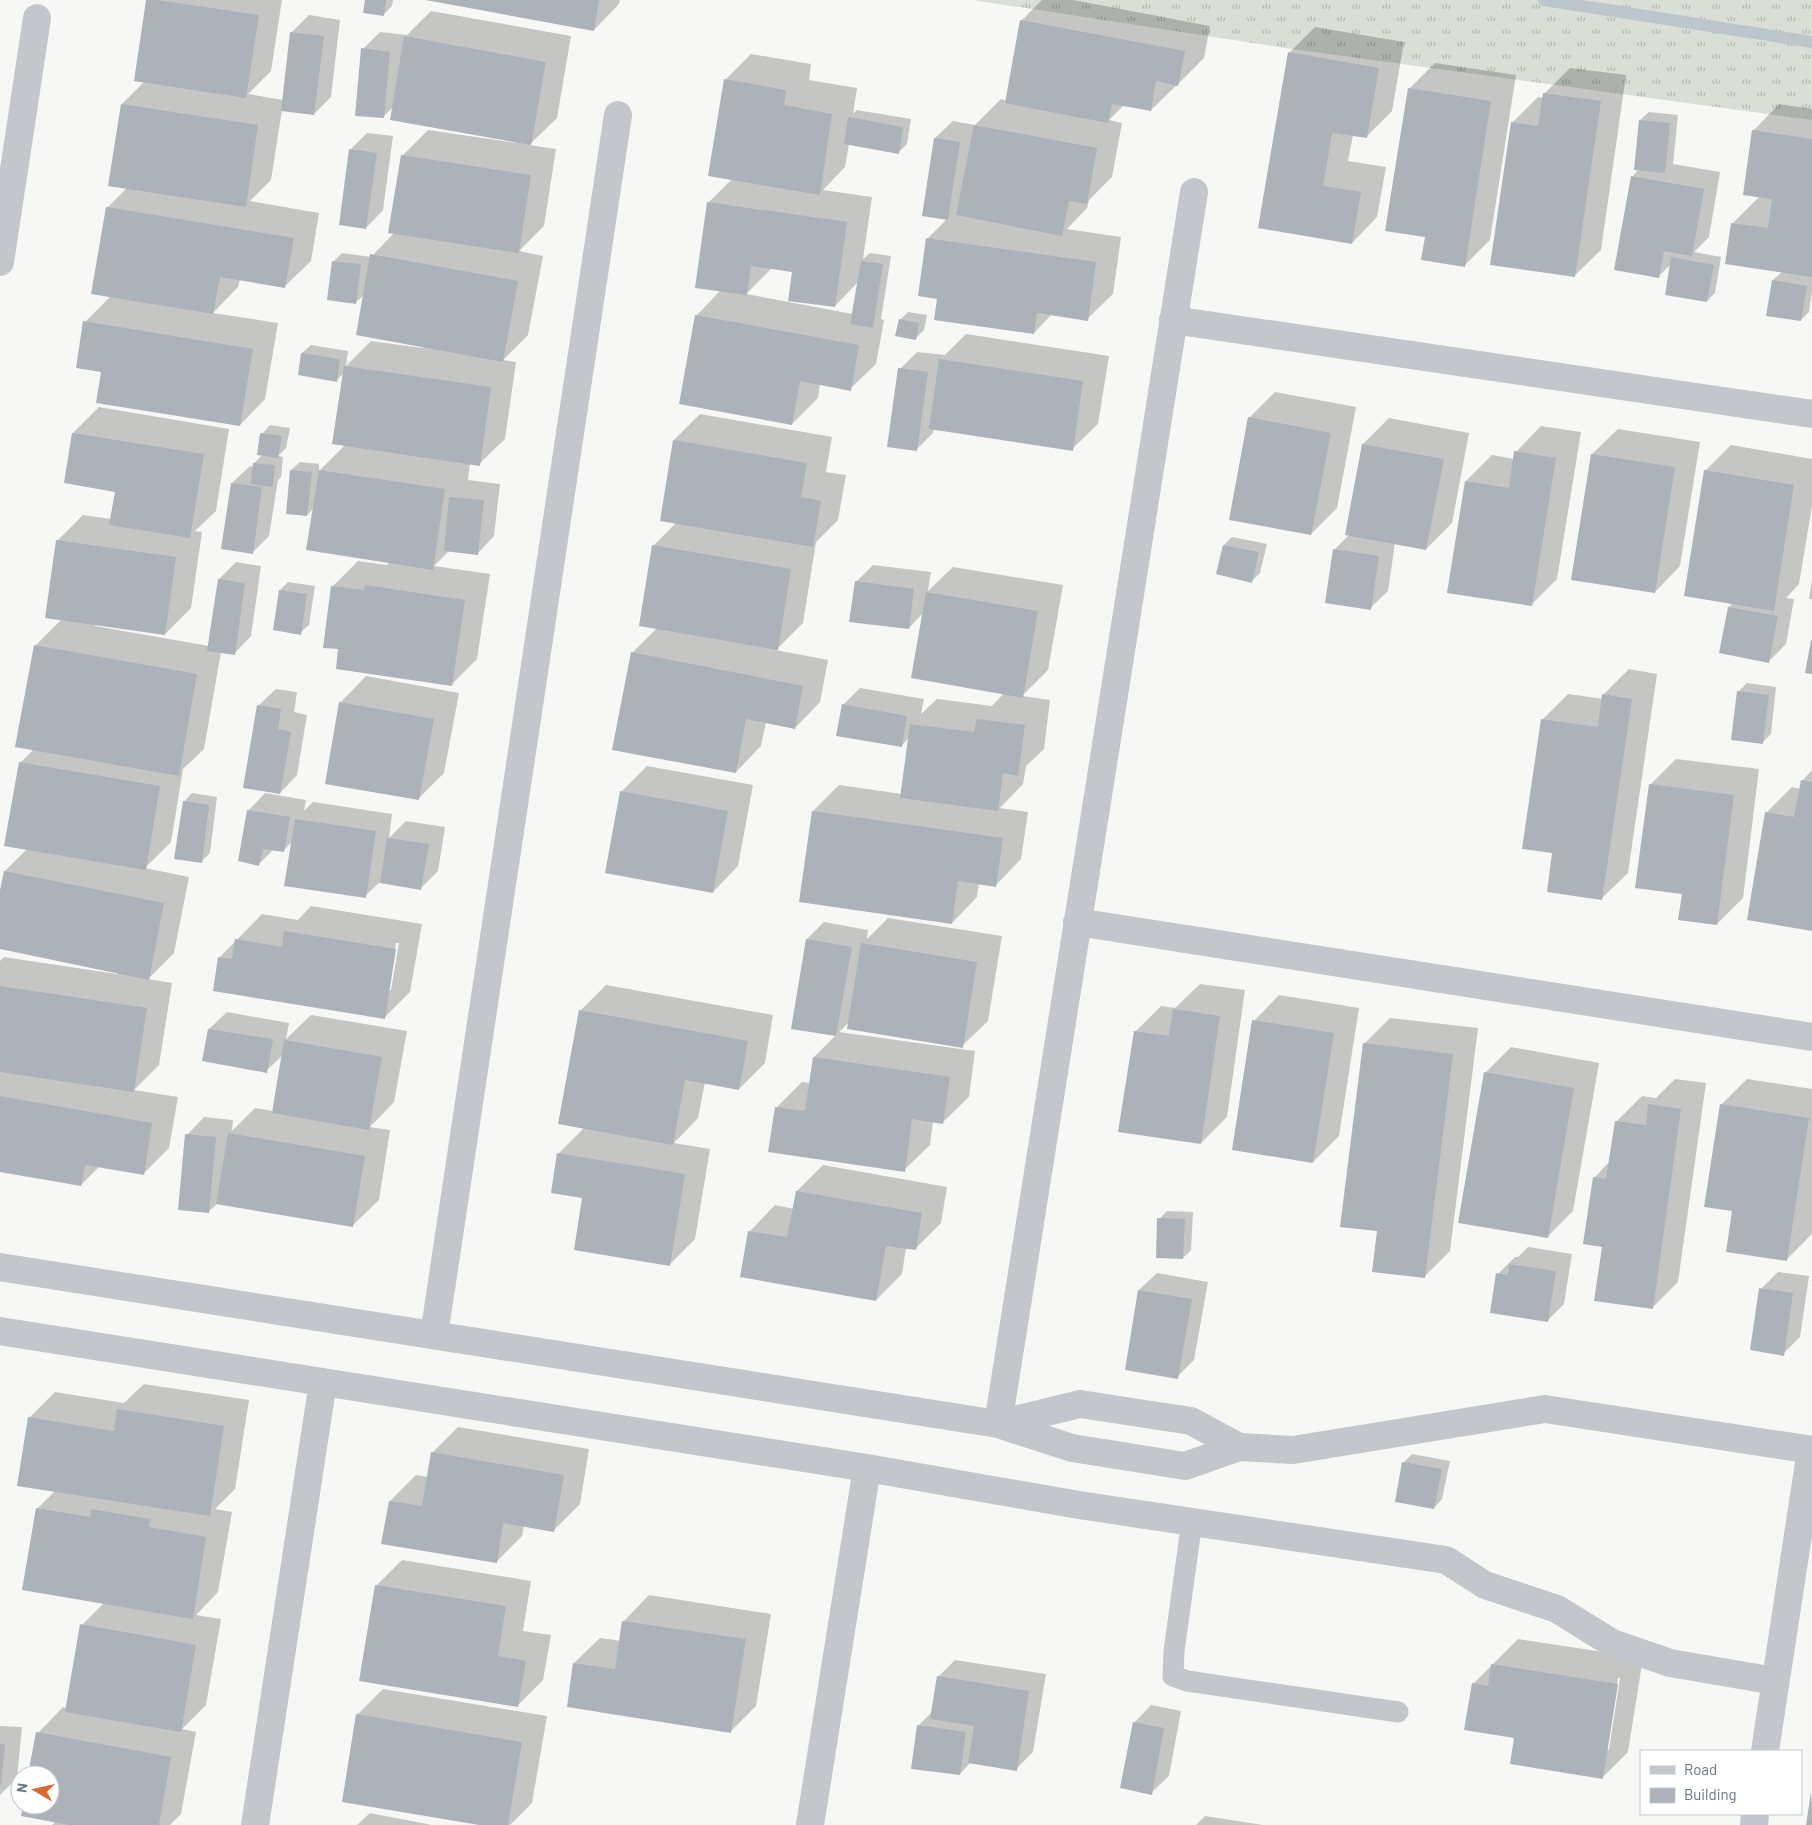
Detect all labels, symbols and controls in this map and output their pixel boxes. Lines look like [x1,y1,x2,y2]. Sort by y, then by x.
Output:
legend [1640,1750,1802,1815]
text: Road [1684,1760,1717,1778]
north arrow [10,1765,60,1815]
text: N [13,1782,31,1794]
text: Building [1684,1785,1737,1803]

